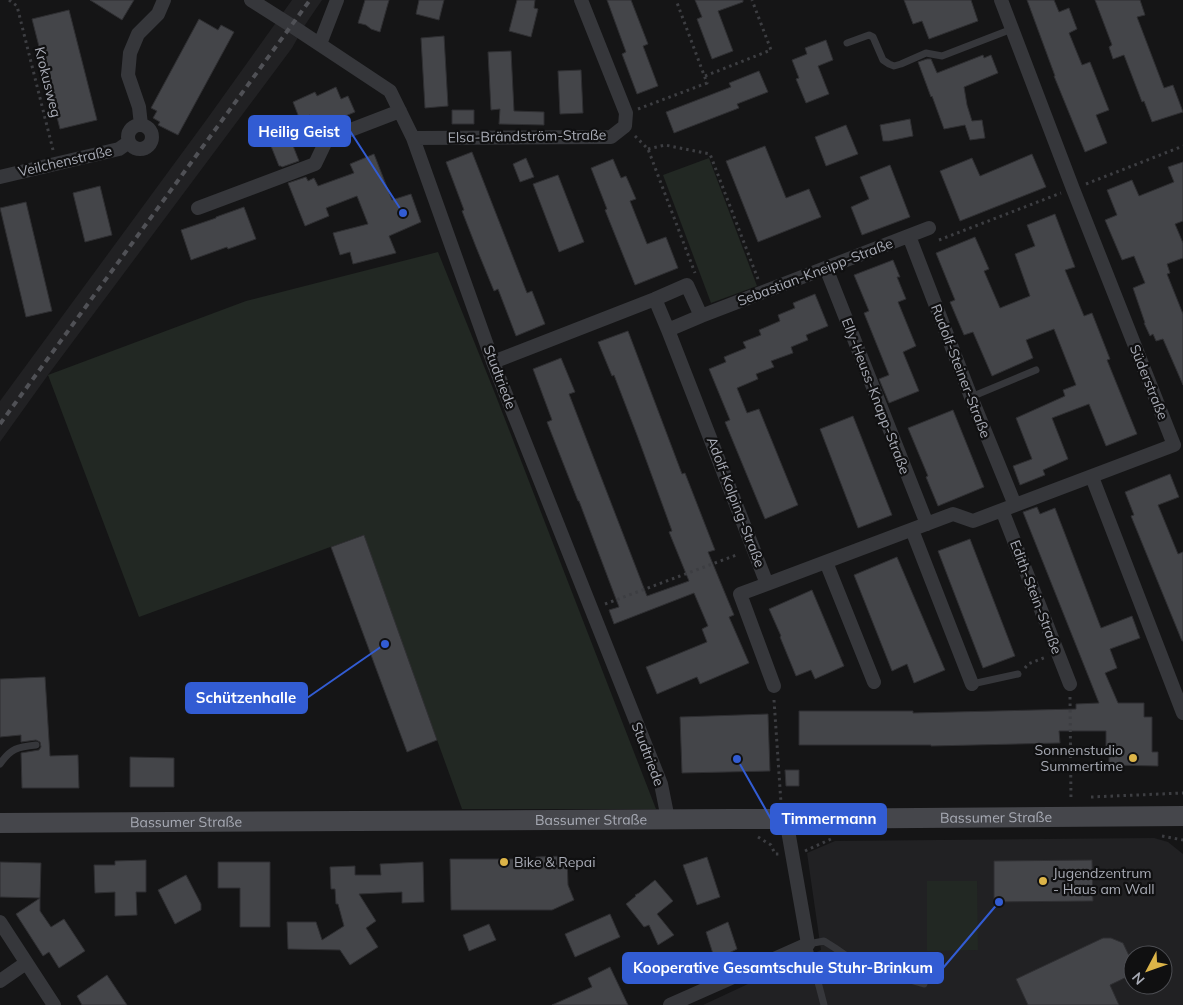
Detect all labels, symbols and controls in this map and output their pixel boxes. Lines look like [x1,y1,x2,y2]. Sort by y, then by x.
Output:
street label: Krokusweg [31,45,65,119]
callout: Heilig Geist [249,116,350,146]
text: Heilig Geist [258,122,340,141]
street label: Elsa-Brändström-Straße [447,126,607,146]
street label: Veilchenstraße [16,141,114,181]
street label: Sebastian-Kneipp-Straße [735,234,895,310]
street label: Rudolf-Steiner-Straße [927,301,995,441]
street label: Elly-Heuss-Knapp-Straße [838,315,914,477]
street label: Studtriede [480,342,520,412]
street label: Süderstraße [1126,342,1172,422]
street label: Adolf-Kolping-Straße [703,434,769,570]
street label: Edith-Stein-Straße [1006,537,1066,657]
callout: Schützenhalle [186,683,307,713]
text: Schützenhalle [196,688,296,707]
street label: Studtriede [628,719,668,789]
place label: Sonnenstudio Summertime [1034,741,1123,775]
marker: Sonnenstudio Summertime [1127,752,1139,764]
callout: Timmermann [771,804,886,834]
street label: Bassumer Straße [940,808,1052,827]
text: Timmermann [781,809,877,828]
street label: Bassumer Straße [535,810,647,829]
street label: Bassumer Straße [130,813,242,831]
place label: Bike & Repai [514,853,595,871]
marker: Bike & Repai [498,856,510,868]
place label: Jugendzentrum - Haus am Wall [1053,864,1155,898]
marker: Jugendzentrum - Haus am Wall [1037,875,1049,887]
north arrow [1123,945,1173,995]
callout: Kooperative Gesamtschule Stuhr-Brinkum [623,953,943,983]
text: Kooperative Gesamtschule Stuhr-Brinkum [633,958,933,977]
text: N [1128,969,1148,988]

